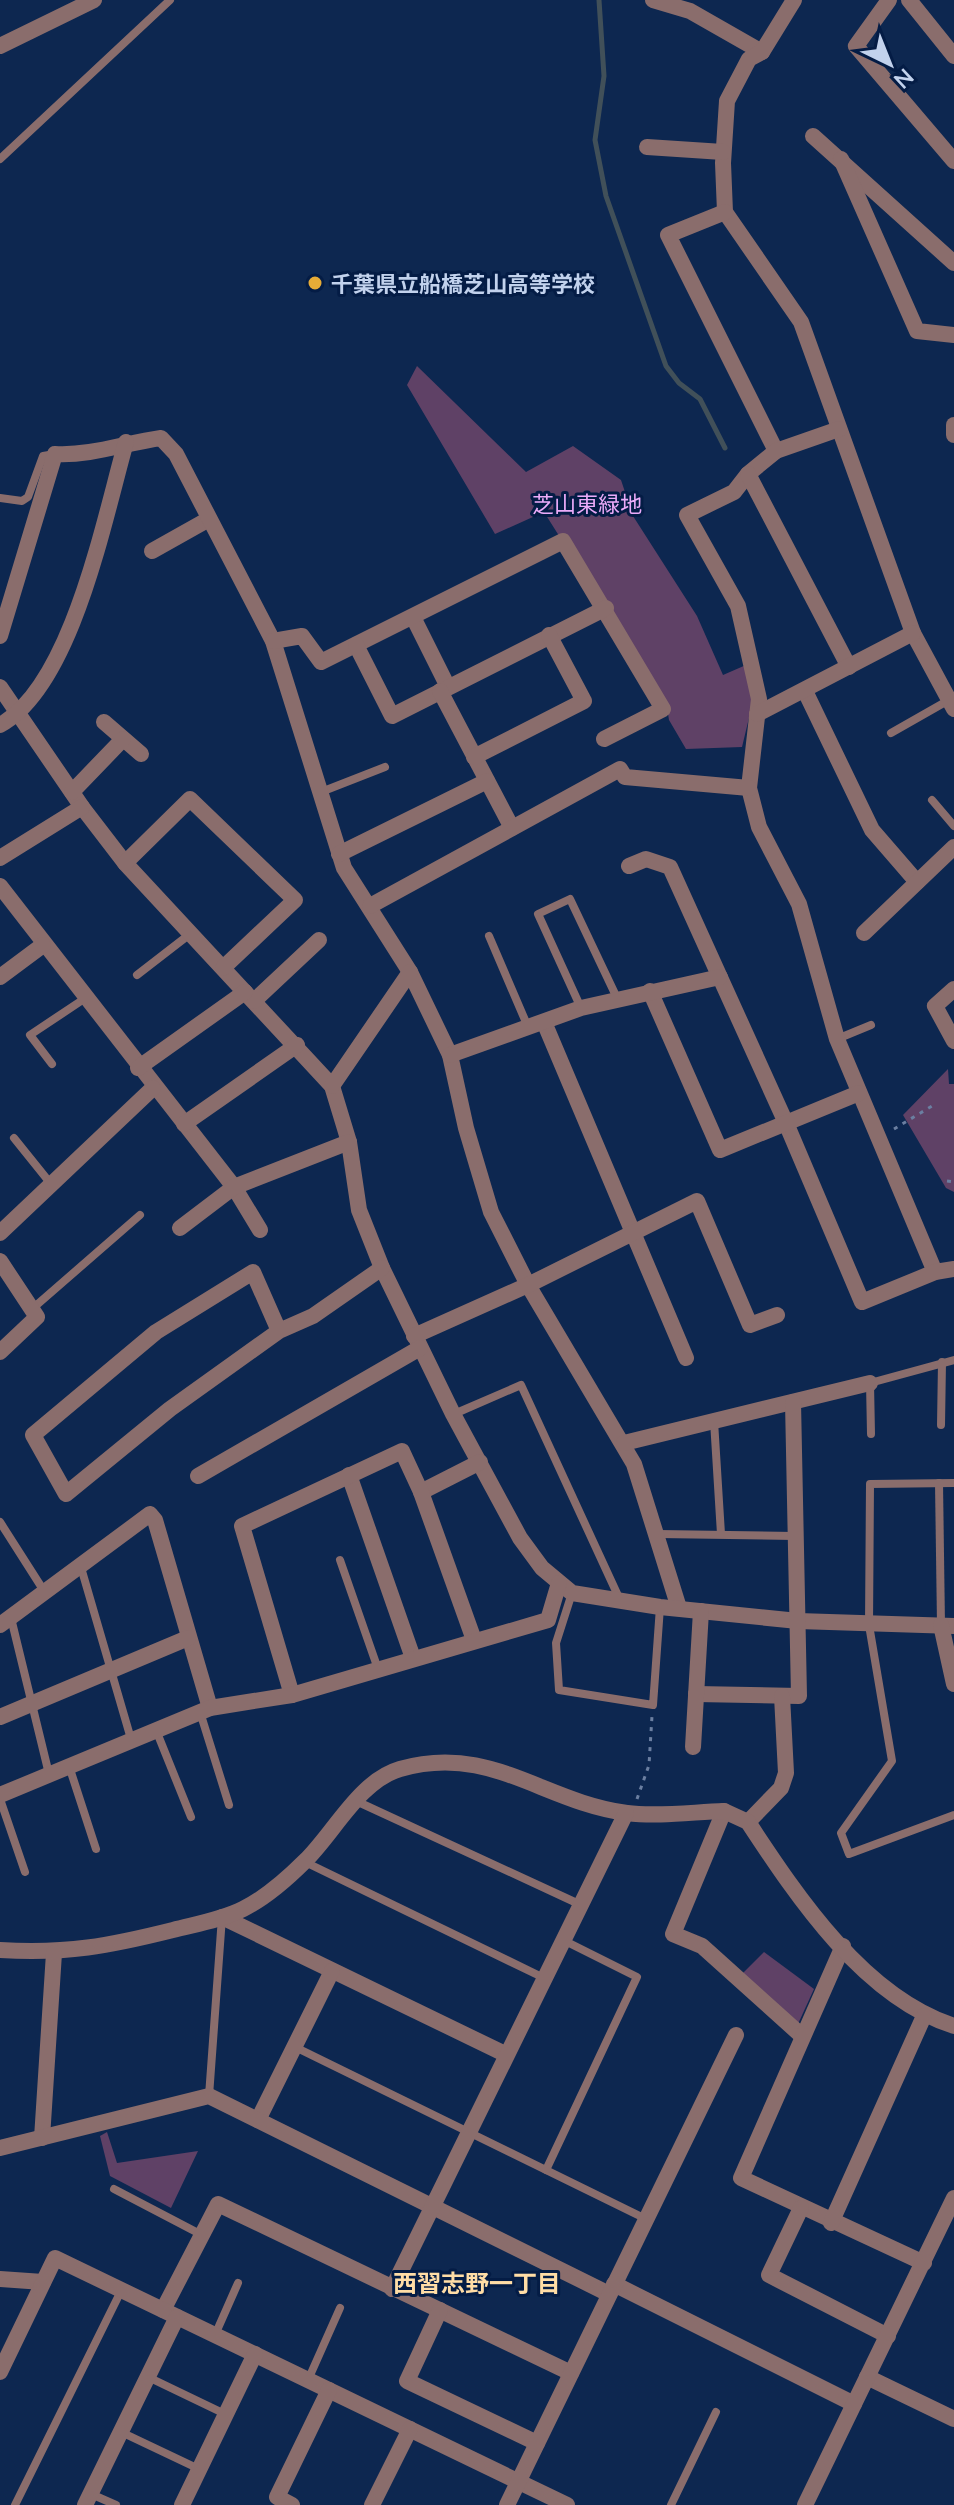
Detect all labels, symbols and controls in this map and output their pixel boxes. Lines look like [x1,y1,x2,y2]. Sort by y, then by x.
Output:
north arrow [850,24,930,104]
text: N [889,63,919,95]
place label: 千葉県立船橋芝山高等学校 [331,270,595,297]
marker: 千葉県立船橋芝山高等学校 [306,274,324,292]
park label: 芝山東緑地 [532,490,642,517]
district label: 西習志野一丁目 [393,2268,561,2297]

